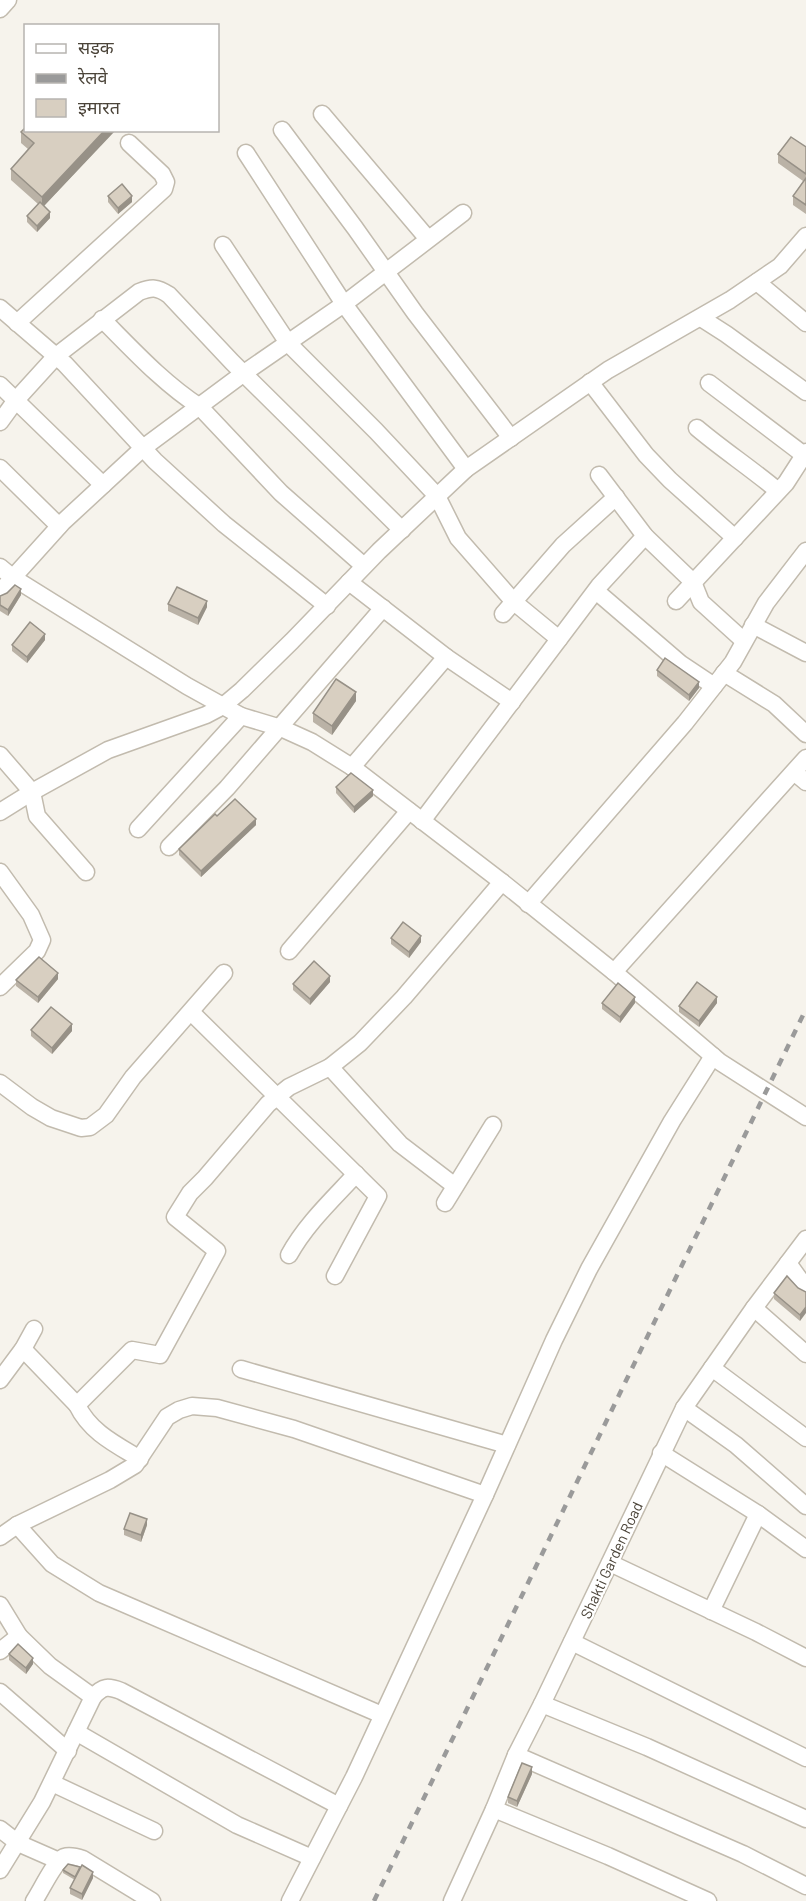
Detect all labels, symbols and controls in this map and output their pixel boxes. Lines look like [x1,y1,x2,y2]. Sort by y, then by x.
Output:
legend [24,24,219,132]
text: सड़क [78,36,115,58]
text: रेलवे [77,66,109,88]
text: इमारत [78,96,121,118]
street label: Shakti Garden Road [576,1499,646,1621]

